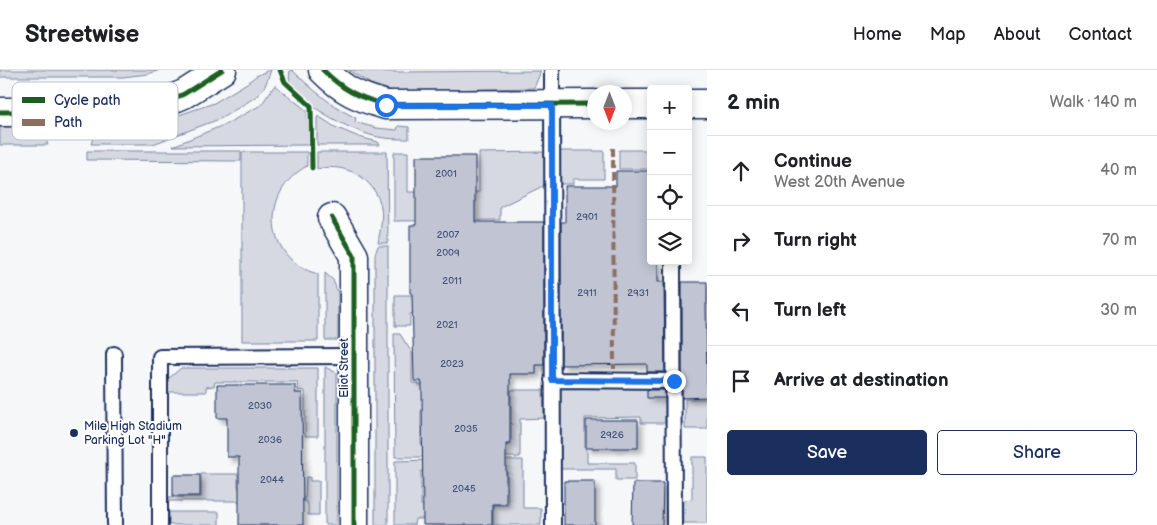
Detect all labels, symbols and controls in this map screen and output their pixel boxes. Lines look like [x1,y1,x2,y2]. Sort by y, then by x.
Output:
text: Streetwise [25,20,139,49]
text: Home [853,24,902,45]
text: Map [930,24,966,45]
text: About [994,24,1041,45]
text: Contact [1069,24,1132,45]
legend [12,82,178,140]
north arrow [587,85,632,130]
map controls [647,85,692,265]
button: + [647,85,692,130]
text: 2 min [727,90,780,115]
text: Cycle path [54,92,121,109]
text: Walk · 140 m [1050,93,1137,112]
route start [375,94,398,117]
text: Path [54,114,82,131]
button: − [647,130,692,175]
text: Continue [774,150,852,173]
icon: ahead [727,157,755,185]
text: 40 m [1100,161,1137,180]
house number: 2001 [435,168,457,180]
text: West 20th Avenue [774,173,905,192]
button: locate [647,175,692,220]
house number: 2901 [576,211,598,223]
button: layers [647,220,692,265]
icon: right [727,227,755,255]
house number: 2007 [437,229,459,241]
text: Turn right [774,229,857,252]
text: 70 m [1102,231,1137,250]
house number: 2009 [436,247,460,259]
house number: 2011 [442,275,462,287]
house number: 2911 [577,287,597,299]
house number: 2931 [627,287,649,299]
icon: left [727,297,755,325]
text: Turn left [774,299,846,322]
text: 30 m [1100,301,1137,320]
house number: 2021 [436,319,458,331]
street label: Eliot Street [337,338,352,398]
house number: 2023 [440,358,464,370]
icon: arrive [727,367,755,395]
text: Arrive at destination [774,369,949,392]
route end [663,370,686,393]
house number: 2030 [248,400,272,412]
place label: Mile High Stadium Parking Lot "H" [84,419,182,448]
house number: 2035 [454,423,478,435]
marker: Mile High Stadium Parking Lot "H" [68,427,80,439]
house number: 2926 [600,429,624,441]
button: Save [727,430,927,475]
button: Share [937,430,1137,475]
house number: 2036 [258,434,282,446]
house number: 2044 [260,474,284,486]
house number: 2045 [452,483,476,495]

